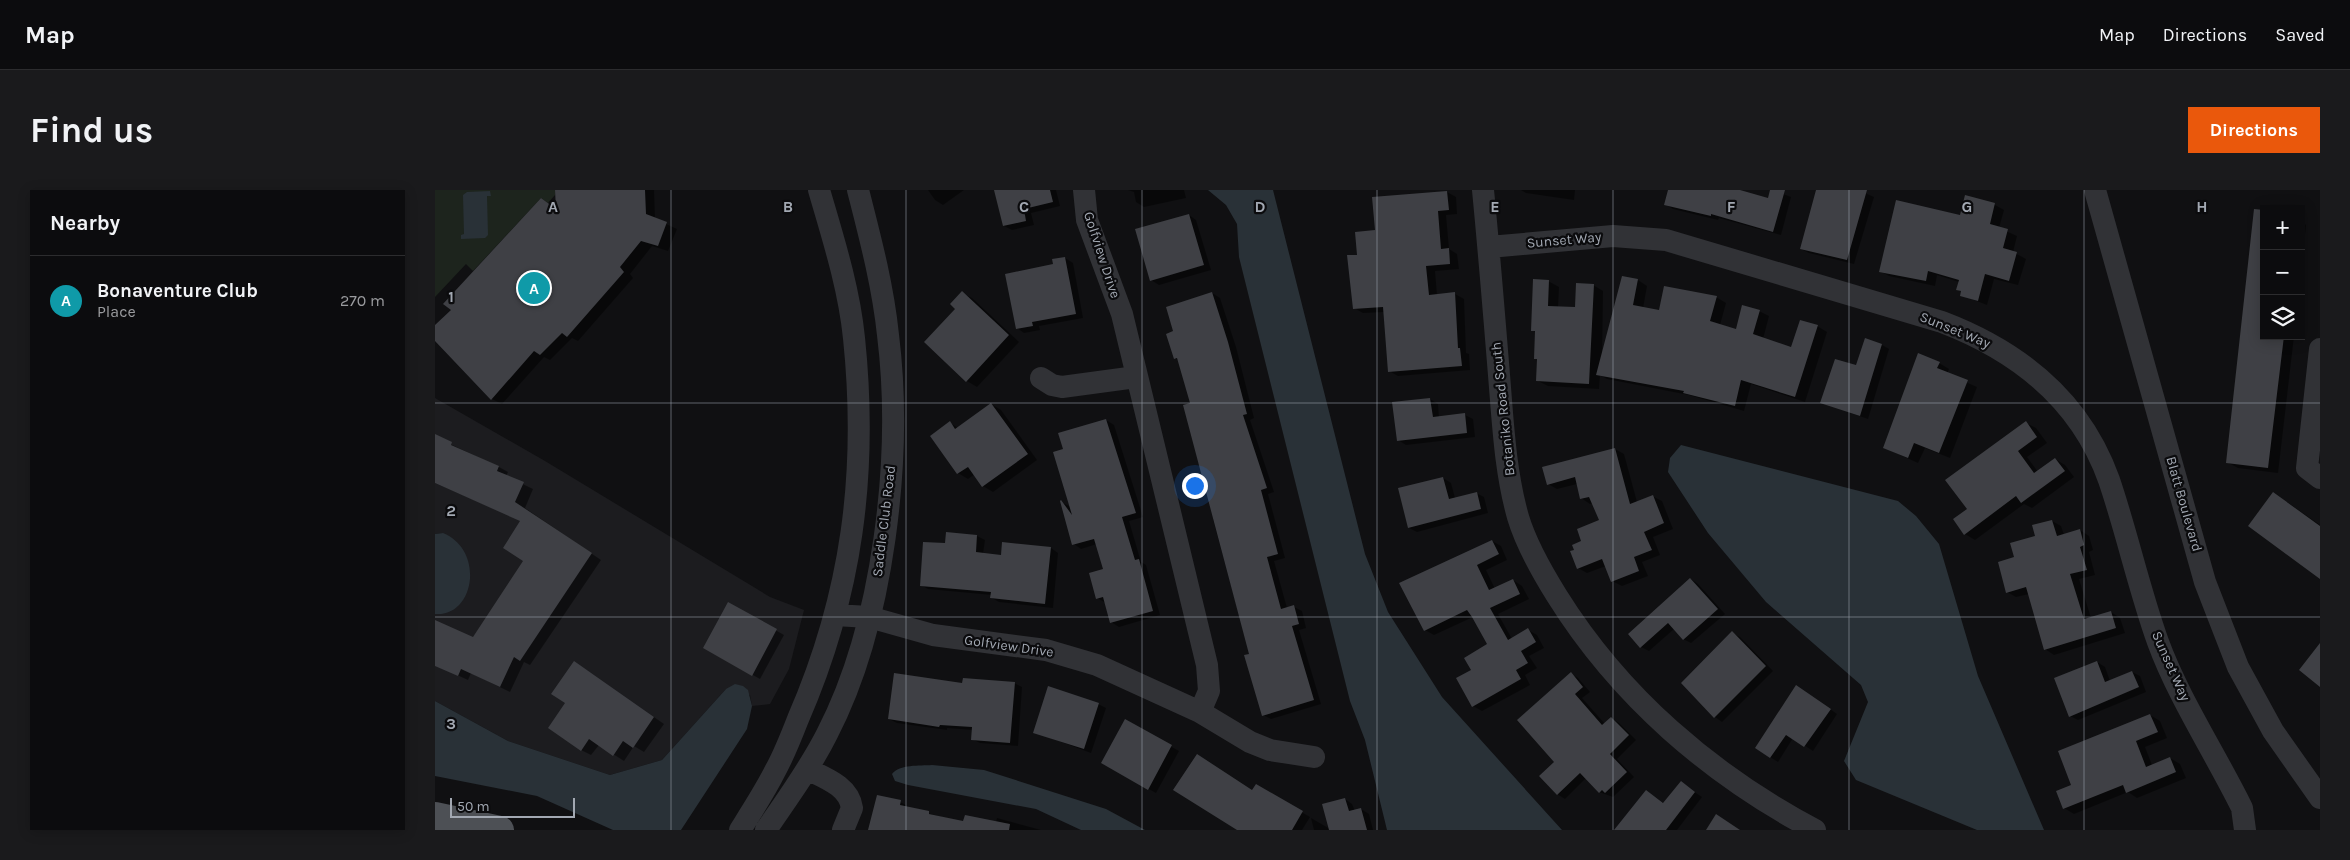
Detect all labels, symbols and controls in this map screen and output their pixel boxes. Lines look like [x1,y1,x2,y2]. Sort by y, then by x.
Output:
text: Map [25,21,75,49]
text: Map [2099,24,2135,46]
text: Directions [2163,24,2247,46]
text: Saved [2275,24,2325,46]
button: Directions [2188,107,2320,153]
text: Find us [30,110,153,151]
text: A [548,197,558,216]
text: B [783,197,793,216]
text: C [1019,197,1029,216]
text: D [1255,197,1266,216]
text: E [1490,197,1500,216]
text: F [1727,197,1736,216]
text: G [1962,197,1972,216]
text: H [2196,197,2208,216]
map controls [2260,205,2305,340]
button: + [2260,205,2305,250]
street label: Golfview Drive [1080,210,1124,300]
text: Nearby [50,211,120,235]
street label: Sunset Way [1526,228,1602,252]
button: − [2260,250,2305,295]
pin: A [518,269,550,307]
text: Bonaventure Club [97,280,258,302]
text: 1 [448,287,454,306]
text: A [61,291,71,310]
text: 270 m [340,291,385,310]
button: layers [2260,295,2305,340]
text: Place [97,302,136,321]
street label: Sunset Way [1917,308,1993,352]
street label: Botaniko Road South [1488,341,1518,477]
street label: Blatt Boulevard [2162,454,2206,554]
street label: Saddle Club Road [869,464,899,578]
your location [1182,473,1208,499]
text: 2 [446,501,456,520]
street label: Sunset Way [2148,628,2194,704]
street label: Golfview Drive [963,631,1055,661]
text: 3 [446,714,456,733]
scale bar [450,795,575,818]
text: 50 m [457,798,490,815]

